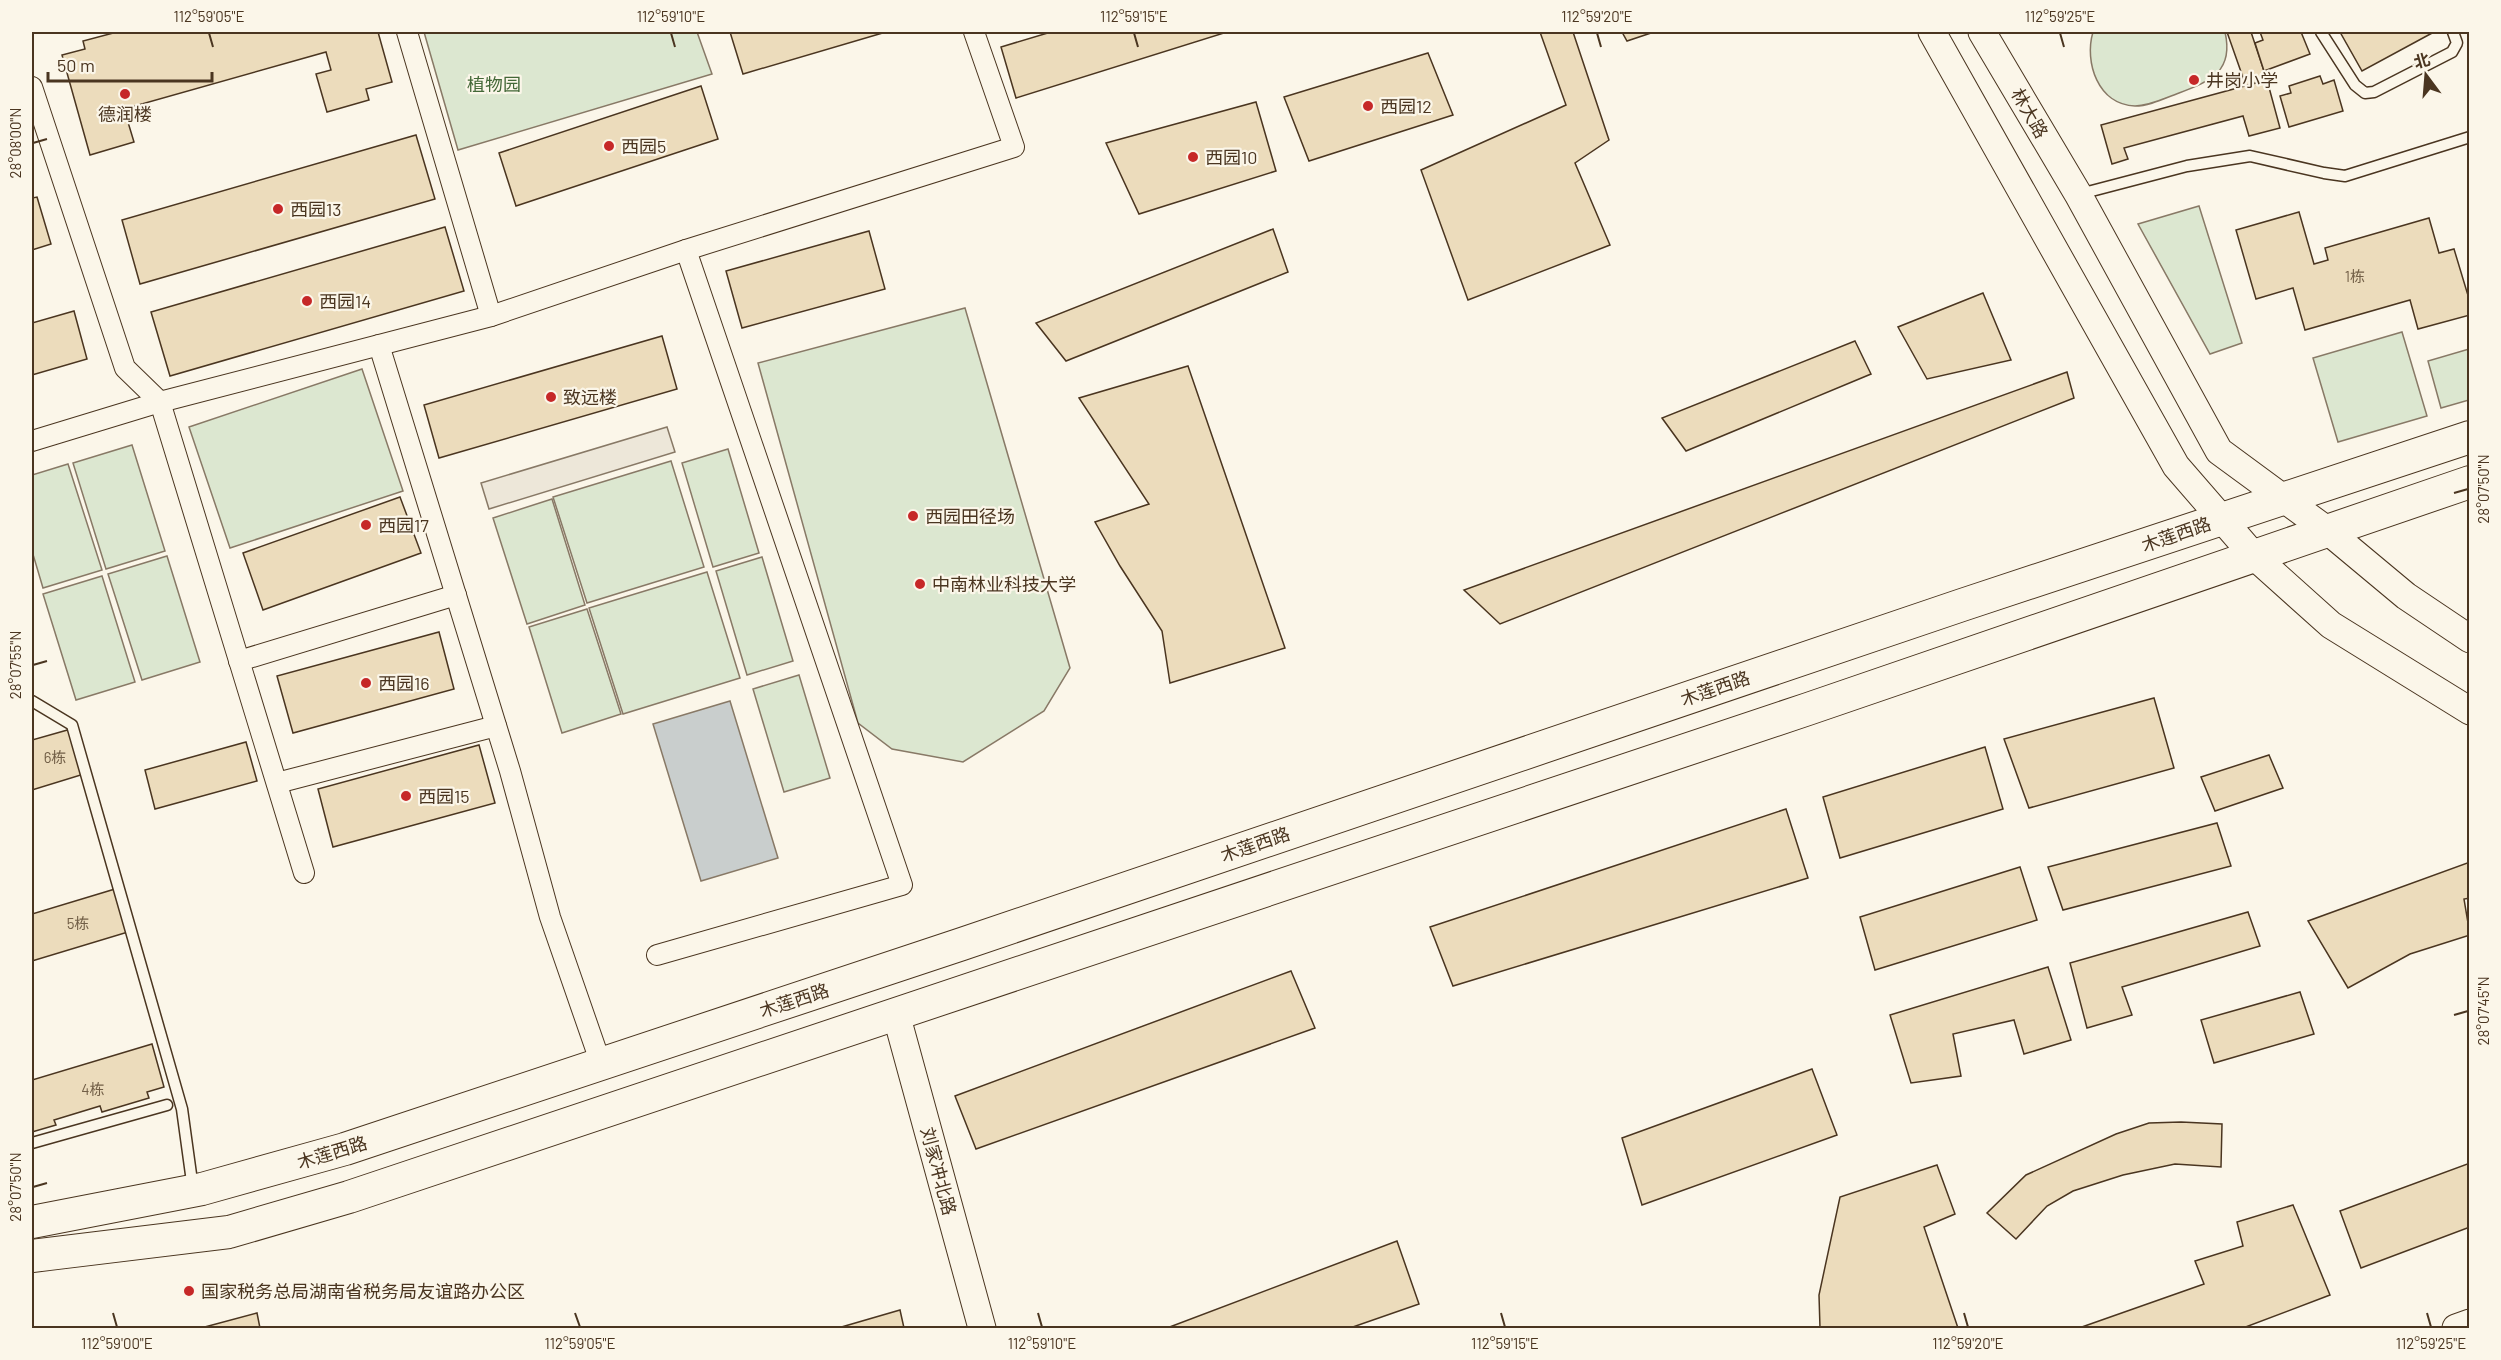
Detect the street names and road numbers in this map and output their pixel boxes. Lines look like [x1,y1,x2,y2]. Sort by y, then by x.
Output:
street label: 林大路 [2007,84,2053,142]
street label: 木莲西路 [2138,512,2214,556]
street label: 木莲西路 [1677,666,1753,710]
street label: 木莲西路 [1217,822,1293,866]
street label: 木莲西路 [756,978,832,1022]
street label: 刘家冲北路 [917,1125,961,1217]
street label: 木莲西路 [294,1131,370,1173]

